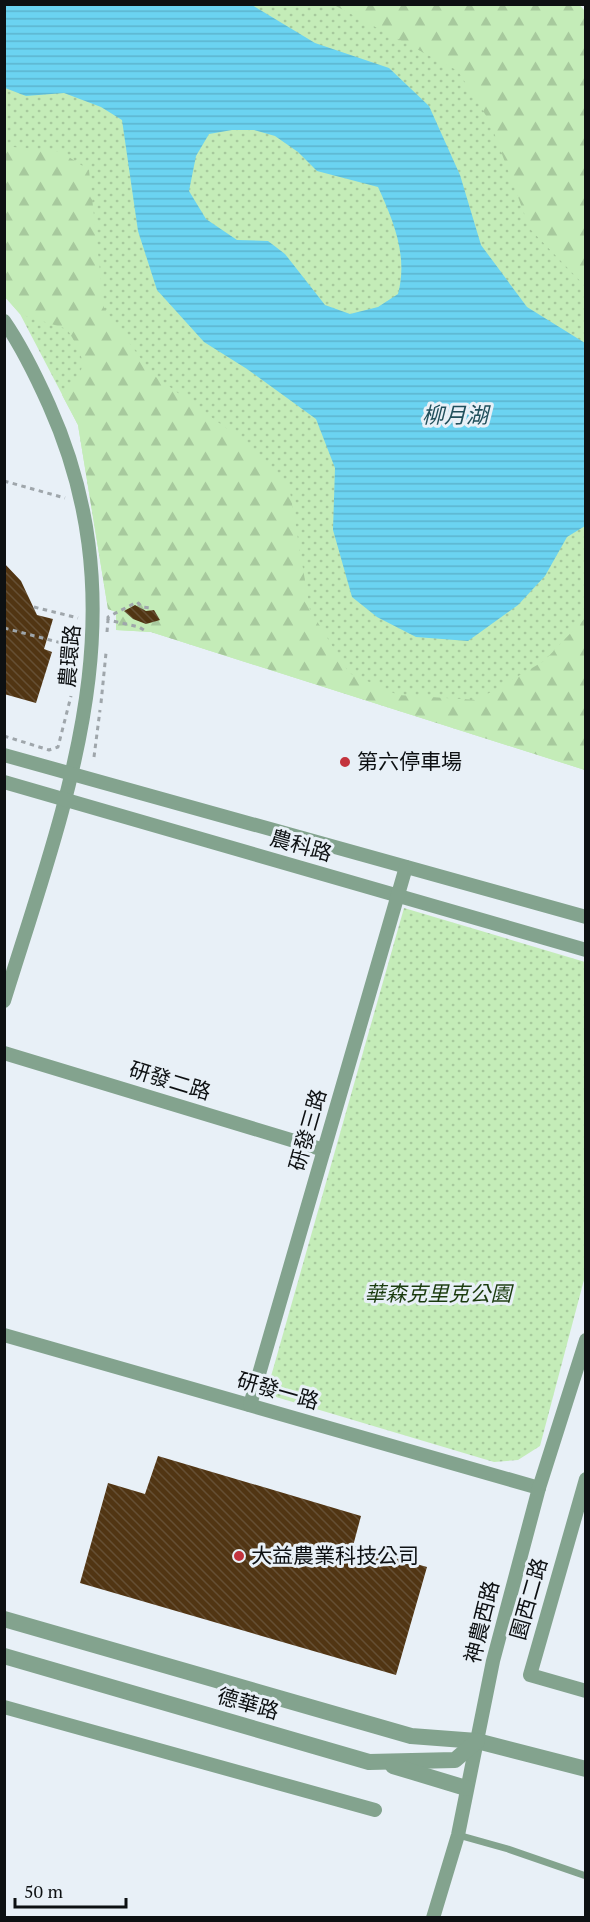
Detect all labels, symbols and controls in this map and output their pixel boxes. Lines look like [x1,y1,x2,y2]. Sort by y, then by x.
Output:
water label: 柳月湖 [422,400,491,429]
street label: 農環路 [52,623,86,689]
place label: 第六停車場 [357,747,462,775]
marker: 第六停車場 [338,755,352,769]
street label: 農科路 [267,823,335,867]
street label: 研發二路 [126,1054,215,1106]
street label: 研發三路 [282,1085,332,1174]
park label: 華森克里克公園 [365,1279,514,1307]
street label: 研發一路 [234,1365,323,1415]
place label: 大益農業科技公司 [251,1541,419,1569]
marker: 大益農業科技公司 [232,1549,246,1563]
street label: 園西二路 [503,1554,553,1643]
street label: 神農西路 [457,1578,505,1666]
street label: 德華路 [214,1681,282,1725]
scale bar [15,1871,126,1909]
text: 50 m [24,1879,64,1903]

